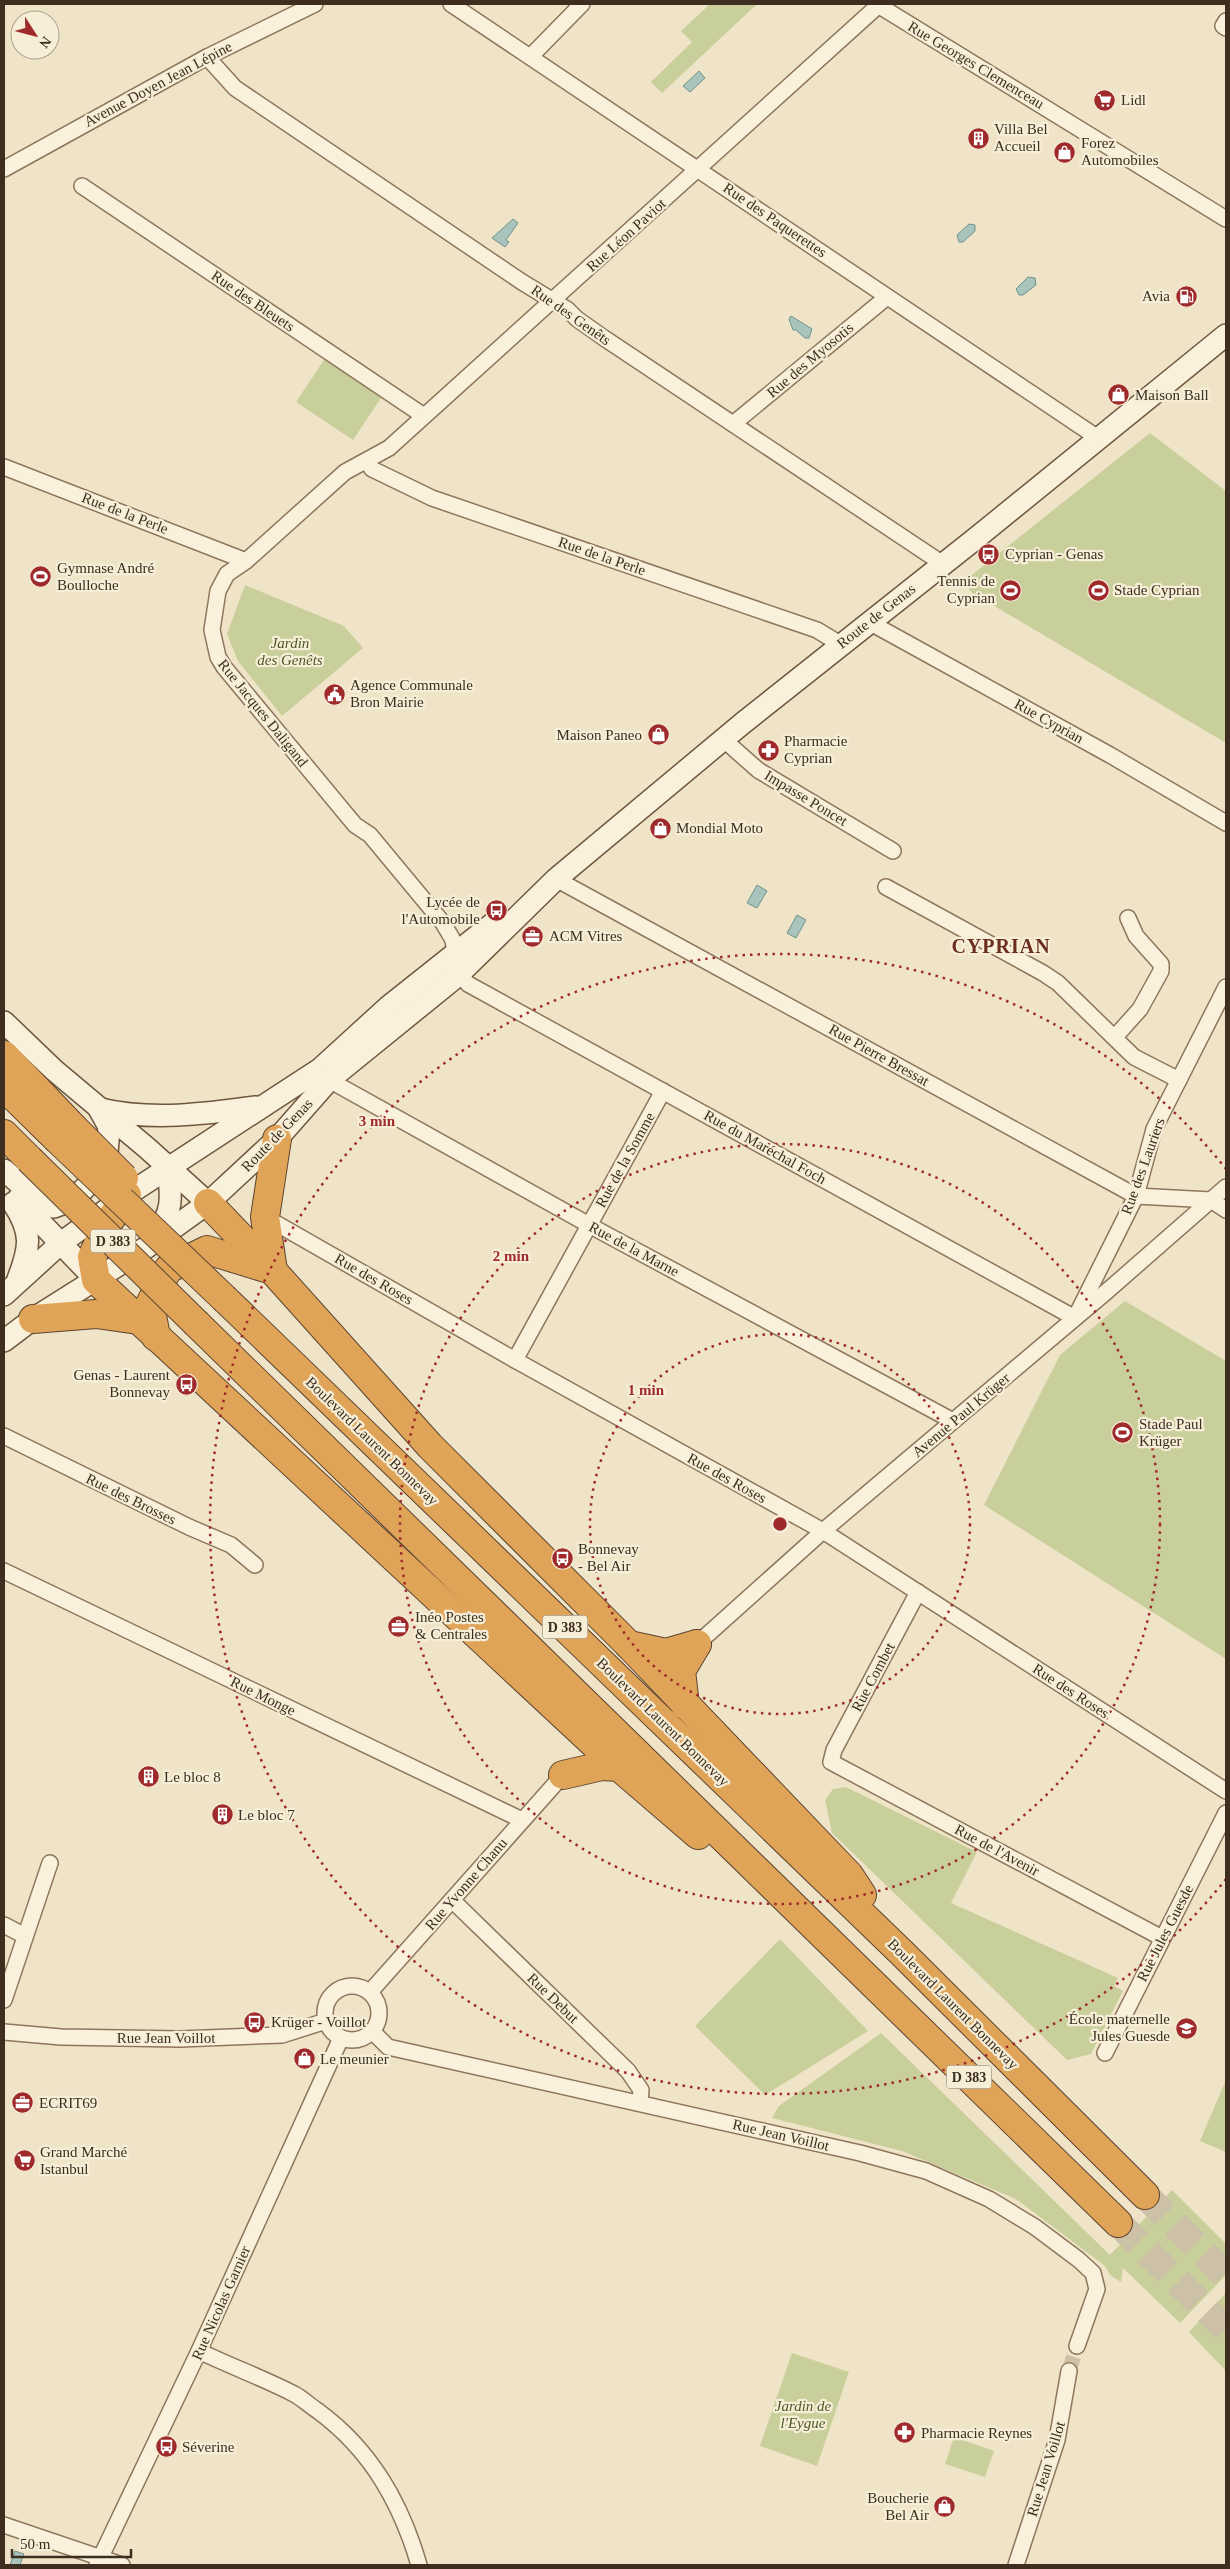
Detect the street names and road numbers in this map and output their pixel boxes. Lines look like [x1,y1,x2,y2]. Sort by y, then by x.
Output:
street label: Rue Georges Clemenceau [905,18,1047,112]
street label: Avenue Doyen Jean Lépine [81,38,235,130]
street label: Rue des Paquerettes [720,180,830,260]
street label: Rue Léon Paviot [583,195,669,275]
street label: Rue des Bleuets [208,267,298,335]
street label: Rue des Genêts [528,282,614,348]
street label: Rue des Myosotis [764,319,856,401]
street label: Rue de la Perle [80,489,171,537]
street label: Rue de la Perle [556,534,648,579]
street label: Route de Genas [834,580,918,652]
street label: Rue Jacques Daligand [215,656,311,770]
street label: Rue Cyprian [1012,696,1087,747]
street label: Impasse Poncet [762,767,851,829]
street label: Rue Pierre Bressat [826,1021,932,1089]
street label: Route de Genas [238,1095,316,1175]
street label: Rue du Maréchal Foch [701,1107,829,1187]
street label: Rue de la Somme [592,1109,658,1210]
street label: Rue des Lauriers [1118,1115,1168,1216]
street label: Rue de la Marne [586,1219,682,1280]
road number: D 383 [90,1230,136,1252]
street label: Rue des Roses [332,1250,416,1308]
street label: Avenue Paul Krüger [909,1370,1013,1460]
street label: Boulevard Laurent Bonnevay [303,1374,442,1509]
street label: Rue des Roses [685,1450,769,1506]
street label: Rue des Brosses [83,1470,179,1528]
road number: D 383 [542,1615,588,1638]
street label: Rue Combet [848,1639,898,1714]
street label: Boulevard Laurent Bonnevay [594,1655,733,1790]
street label: Rue des Roses [1030,1660,1112,1722]
street label: Rue Monge [228,1673,298,1719]
street label: Rue de l'Avenir [952,1821,1042,1879]
street label: Rue Yvonne Chanu [422,1835,510,1933]
street label: Rue Jules Guesde [1134,1882,1196,1984]
street label: Boulevard Laurent Bonnevay [885,1936,1022,2073]
street label: Rue Debut [524,1970,582,2027]
street label: Rue Jean Voillot [117,2030,216,2046]
road number: D 383 [946,2066,992,2088]
street label: Rue Jean Voillot [731,2116,832,2154]
street label: Rue Nicolas Garnier [189,2243,253,2363]
street label: Rue Jean Voillot [1024,2419,1068,2518]

